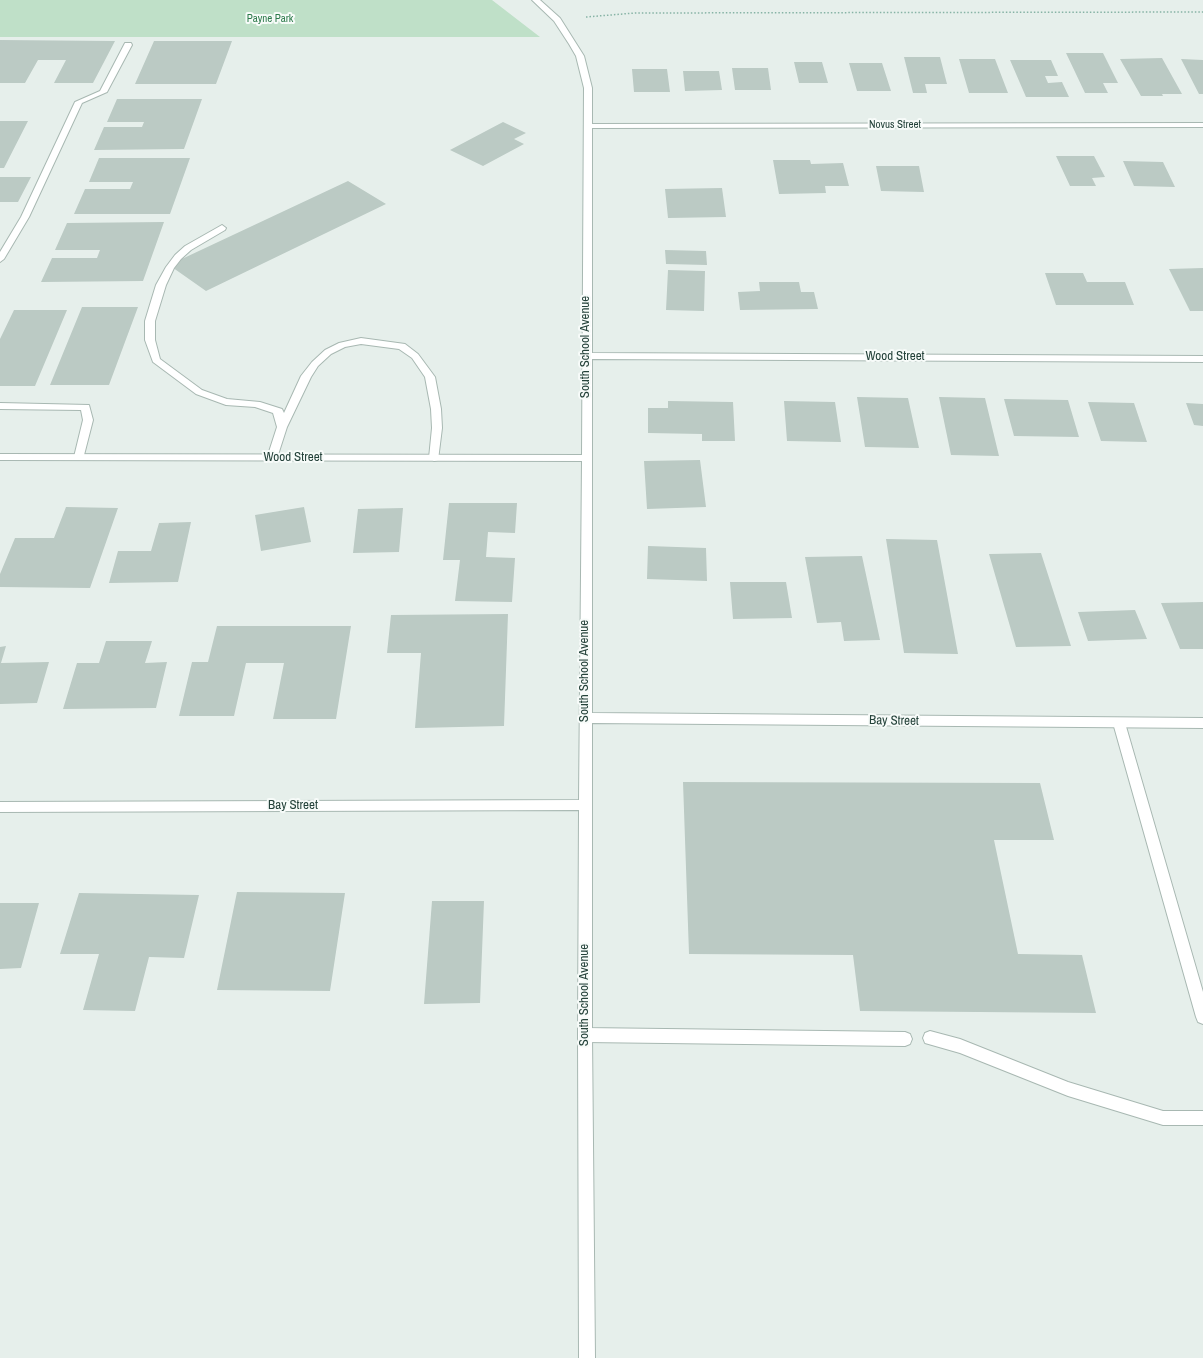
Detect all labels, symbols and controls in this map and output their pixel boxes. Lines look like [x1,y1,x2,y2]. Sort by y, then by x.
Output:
park label: Payne Park [247,12,293,26]
street label: Novus Street [869,118,921,132]
street label: South School Avenue [578,296,594,398]
street label: Wood Street [865,349,925,365]
street label: Wood Street [263,450,323,466]
street label: South School Avenue [577,620,593,722]
street label: Bay Street [869,713,919,729]
street label: Bay Street [268,798,318,814]
street label: South School Avenue [577,944,593,1046]

